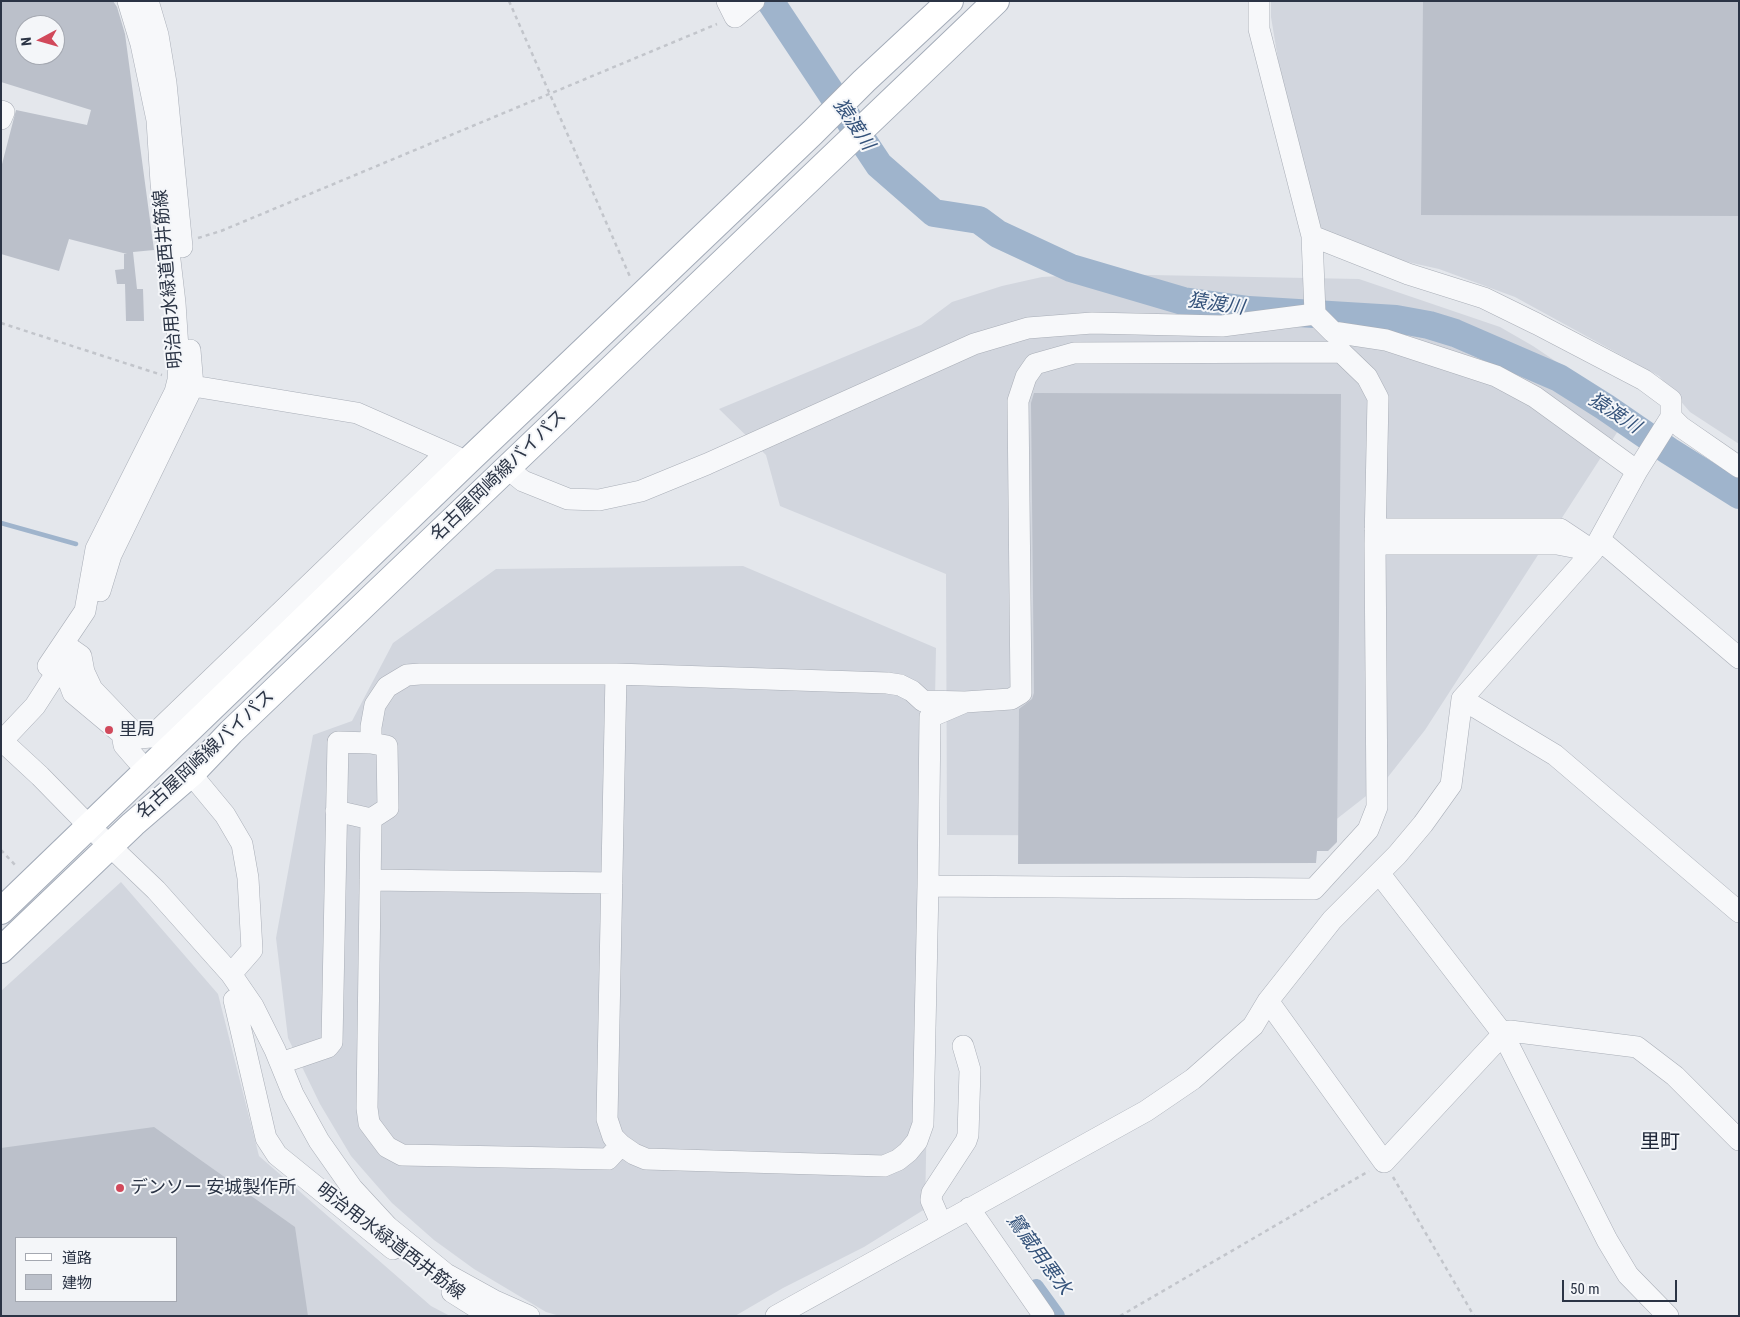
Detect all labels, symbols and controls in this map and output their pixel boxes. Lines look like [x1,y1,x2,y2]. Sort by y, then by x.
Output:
north arrow [15,15,65,65]
text: N [18,36,34,47]
water label: 猿渡川 [828,95,878,155]
street label: 明治用水緑道西井筋線 [150,188,188,370]
water label: 猿渡川 [1186,290,1246,320]
water label: 猿渡川 [1584,389,1644,439]
street label: 名古屋岡崎線バイパス [427,406,571,546]
street label: 名古屋岡崎線バイパス [133,686,279,824]
place label: 里局 [119,719,155,741]
marker: 里局 [103,724,115,736]
district label: 里町 [1640,1131,1680,1155]
place label: デンソー 安城製作所 [130,1177,296,1199]
street label: 明治用水緑道西井筋線 [312,1179,468,1305]
marker: デンソー 安城製作所 [114,1182,126,1194]
water label: 鷺蔵用悪水 [1001,1210,1075,1300]
legend [15,1237,178,1302]
text: 道路 [62,1249,92,1267]
scale bar [1565,1270,1680,1302]
text: 建物 [62,1274,92,1292]
text: 50 m [1570,1280,1600,1298]

